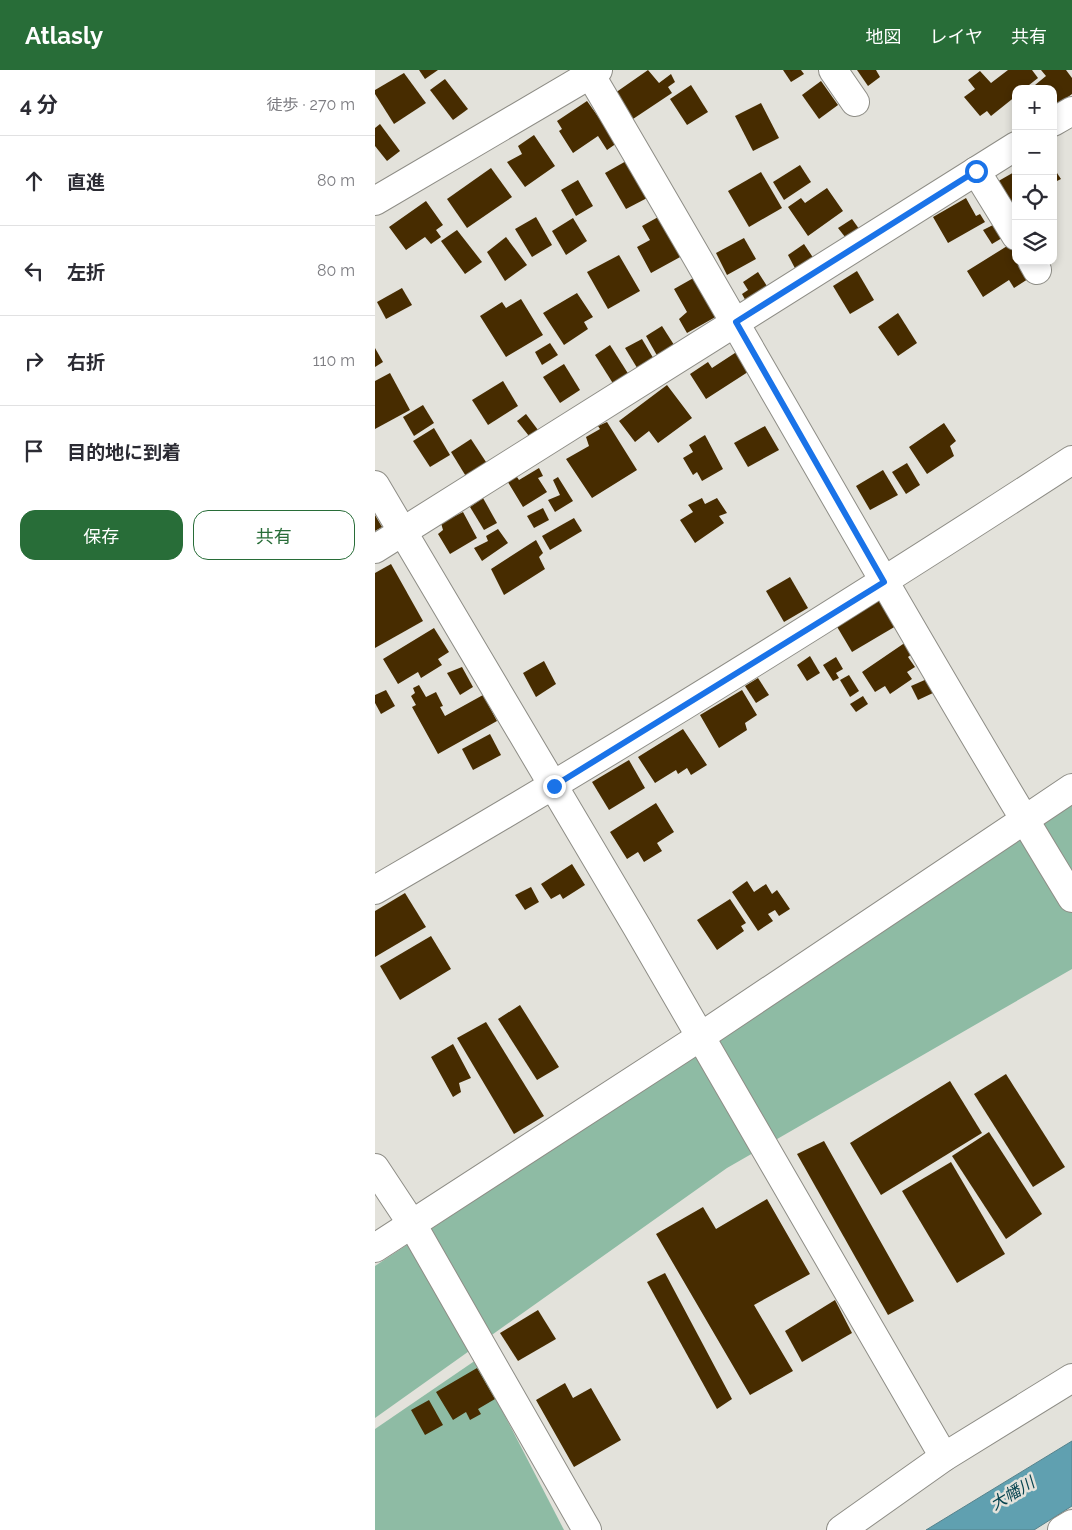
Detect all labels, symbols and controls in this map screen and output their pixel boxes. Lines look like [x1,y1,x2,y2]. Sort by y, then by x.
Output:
text: Atlasly [25,21,103,50]
text: 地図 [866,26,902,47]
text: レイヤ [930,26,983,47]
text: 共有 [1011,26,1047,47]
map controls [1012,85,1057,265]
button: + [1012,85,1057,130]
text: 4 分 [20,92,58,117]
text: 徒歩 · 270 m [266,95,355,114]
button: − [1012,130,1057,175]
route start [965,160,988,183]
icon: ahead [20,167,48,195]
text: 直進 [67,171,105,193]
text: 80 m [317,171,355,190]
button: locate [1012,175,1057,220]
button: layers [1012,220,1057,265]
icon: left [20,257,48,285]
text: 左折 [67,261,105,283]
text: 80 m [317,261,355,280]
icon: right [20,347,48,375]
text: 右折 [67,351,105,373]
text: 110 m [313,351,355,370]
icon: arrive [20,437,48,465]
text: 目的地に到着 [67,441,181,463]
button: 保存 [20,510,183,560]
button: 共有 [193,510,355,560]
route end [543,775,566,798]
water label: 大幡川 [987,1472,1039,1514]

